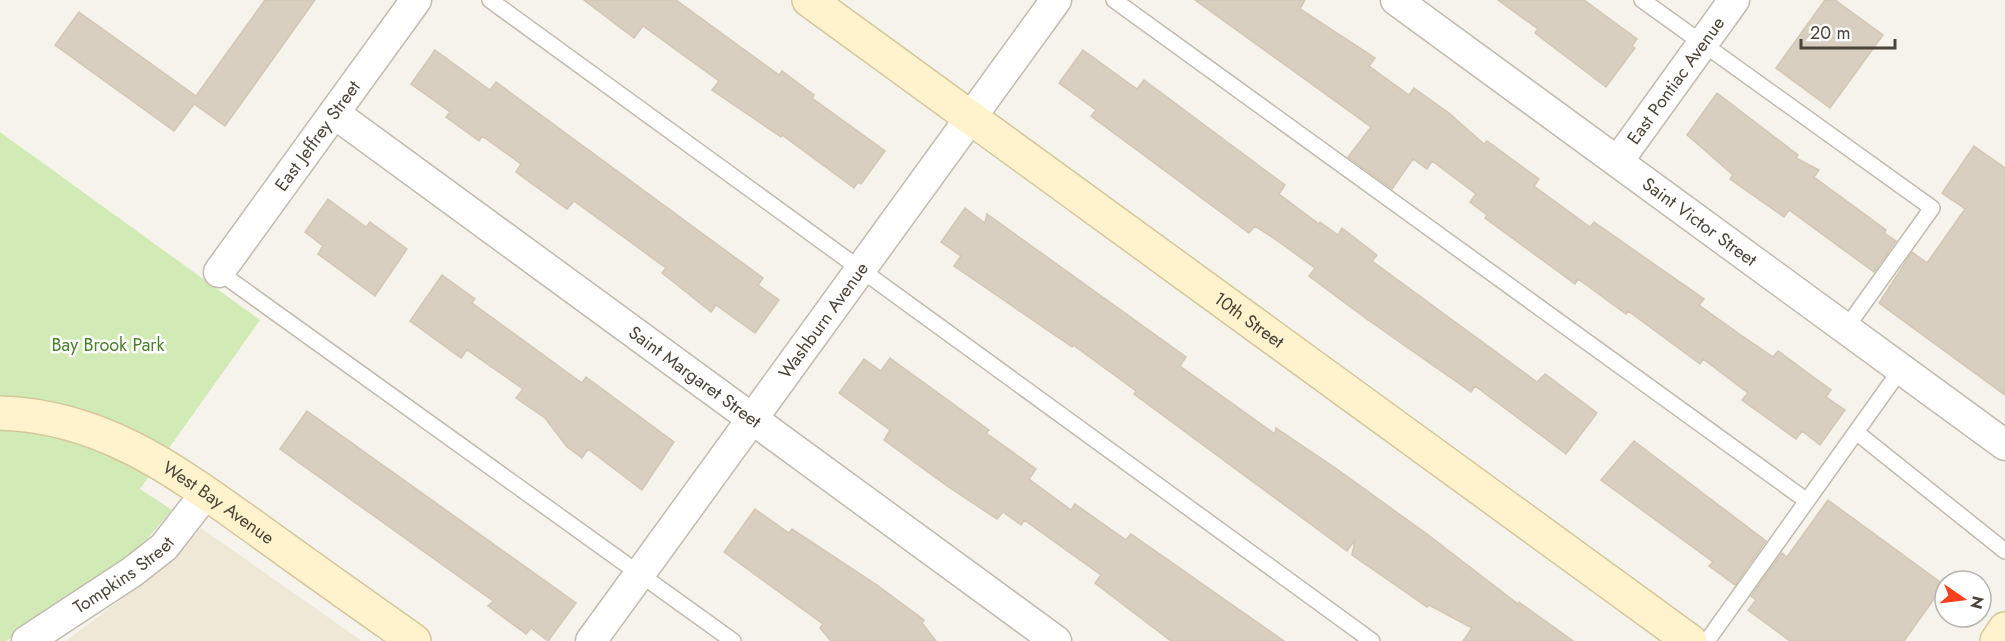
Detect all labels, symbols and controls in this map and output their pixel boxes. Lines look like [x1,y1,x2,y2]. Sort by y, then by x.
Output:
street label: East Pontiac Avenue [1621,11,1731,150]
scale bar [1801,12,1896,50]
text: 20 m [1810,20,1850,46]
street label: East Jeffrey Street [269,75,367,197]
street label: Saint Victor Street [1637,171,1763,273]
street label: Washburn Avenue [772,257,875,384]
street label: 10th Street [1208,286,1290,355]
street label: Saint Margaret Street [623,320,767,435]
park label: Bay Brook Park [52,332,165,358]
street label: West Bay Avenue [158,455,280,551]
street label: Tompkins Street [68,531,181,620]
north arrow [1933,569,1993,629]
text: N [1964,594,1990,611]

